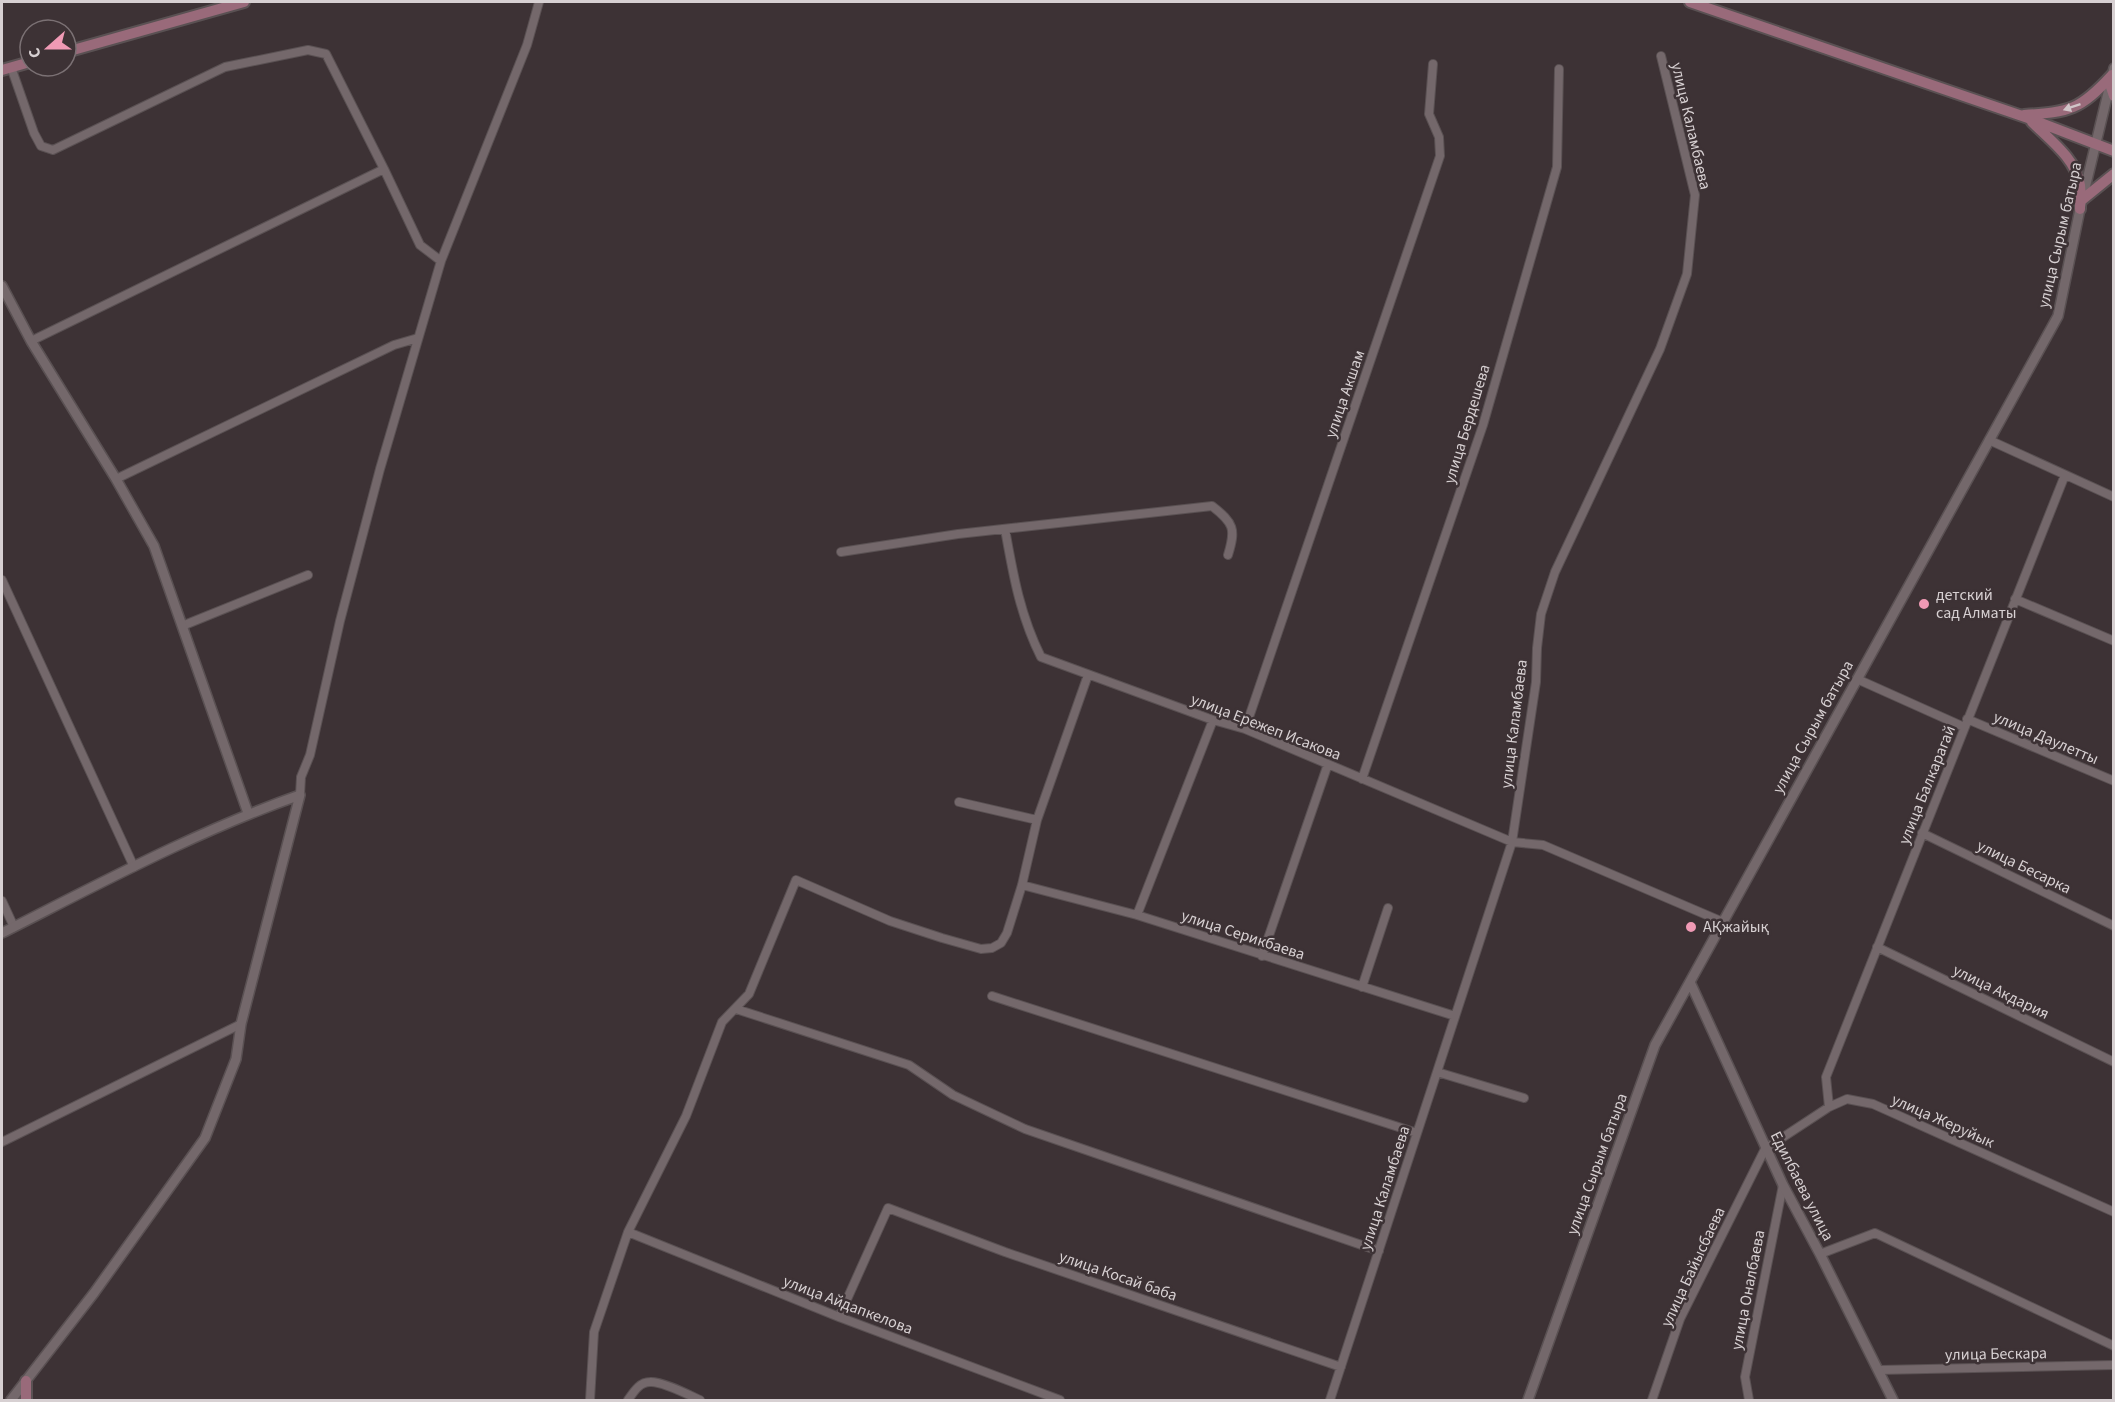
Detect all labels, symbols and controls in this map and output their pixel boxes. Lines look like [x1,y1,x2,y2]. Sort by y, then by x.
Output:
north arrow [18,18,78,78]
text: С [23,45,47,61]
street label: улица Каламбаева [1666,60,1716,192]
one-way arrow [2062,102,2080,112]
street label: улица Сырым батыра [2032,160,2088,310]
street label: улица Акшам [1320,347,1370,441]
street label: улица Бердешева [1438,362,1496,486]
place label: детский сад Алматы [1936,584,2017,624]
marker: детский сад Алматы [1917,597,1931,611]
street label: улица Сырым батыра [1767,656,1859,798]
street label: улица Каламбаева [1495,658,1533,790]
street label: улица Ережеп Исакова [1188,688,1344,766]
street label: улица Даулетты [1990,706,2102,770]
street label: улица Балкарагай [1893,722,1961,848]
street label: улица Бесарка [1973,835,2075,899]
street label: улица Серикбаева [1178,905,1308,965]
place label: АҚжайық [1703,916,1769,938]
marker: АҚжайық [1684,920,1698,934]
street label: улица Акдария [1949,959,2053,1025]
street label: улица Жеруйык [1888,1089,1998,1154]
street label: улица Сырым батыра [1561,1090,1633,1238]
street label: улица Каламбаева [1354,1123,1416,1253]
street label: Едилбаева улица [1765,1127,1839,1245]
street label: улица Байысбаева [1656,1203,1730,1331]
street label: улица Оналбаева [1726,1228,1770,1352]
street label: улица Косай баба [1056,1245,1180,1307]
street label: улица Айдапкелова [780,1270,916,1340]
street label: улица Бескара [1945,1342,2047,1366]

